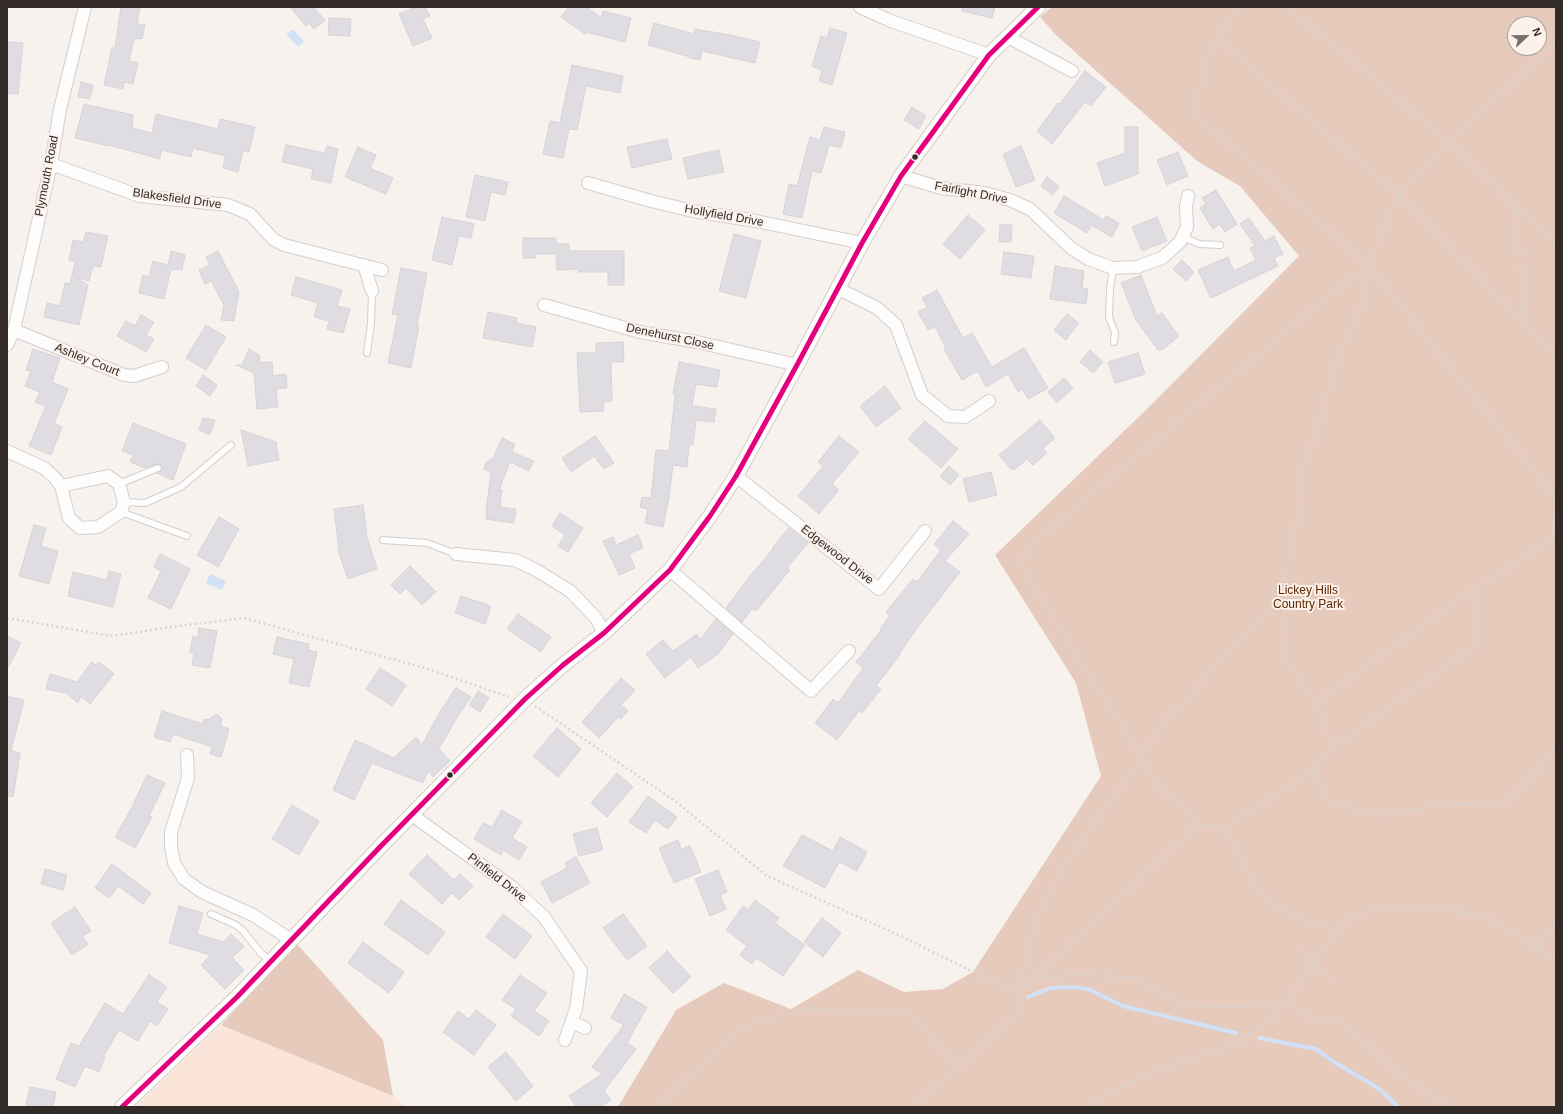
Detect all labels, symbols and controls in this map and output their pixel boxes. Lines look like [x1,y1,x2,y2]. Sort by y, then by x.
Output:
north arrow [1507,16,1547,56]
text: N [1530,26,1544,38]
street label: Plymouth Road [32,134,62,218]
unlabelled marker [910,152,920,162]
street label: Fairlight Drive [933,179,1009,207]
street label: Blakesfield Drive [132,186,222,212]
street label: Hollyfield Drive [683,202,765,230]
street label: Denehurst Close [625,321,715,353]
street label: Ashley Court [52,340,122,380]
street label: Edgewood Drive [798,522,876,588]
park label: Lickey Hills Country Park [1273,584,1343,612]
unlabelled marker [445,770,455,780]
street label: Pinfield Drive [465,851,529,905]

